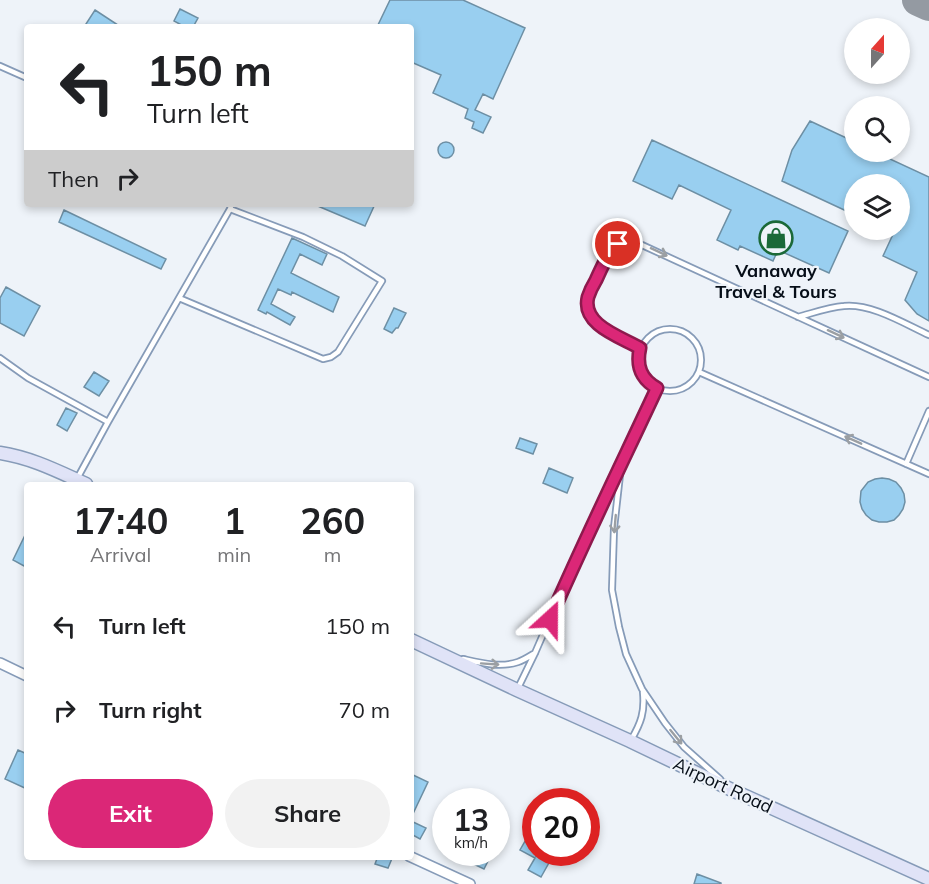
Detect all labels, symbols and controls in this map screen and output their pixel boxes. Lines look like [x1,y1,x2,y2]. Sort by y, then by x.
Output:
north arrow [844,18,910,84]
map controls [844,18,910,240]
text: 150 m [147,44,272,97]
icon: left [48,48,126,126]
text: Turn left [147,96,249,130]
button: search [844,96,910,162]
icon: right [111,162,144,195]
text: Then [48,165,99,193]
button: layers [844,174,910,240]
pin [592,218,643,269]
shop icon: Vanaway Travel & Tours [758,220,794,256]
icon: arrive [601,227,634,260]
one-way arrow [649,247,667,259]
place label: Vanaway Travel & Tours [715,259,837,303]
one-way arrow [826,329,844,341]
one-way arrow [844,434,862,446]
text: 17:40 [73,498,168,543]
text: 1 [223,498,245,543]
text: 260 [300,498,365,543]
one-way arrow [609,514,620,534]
text: Arrival [90,542,151,567]
text: min [217,542,251,567]
text: m [324,542,341,567]
position arrow [518,587,582,651]
icon: left [48,610,81,643]
text: Turn left [99,612,186,640]
text: 150 m [325,612,390,640]
one-way arrow [480,658,500,669]
icon: right [48,694,81,727]
text: Turn right [99,696,202,724]
text: 70 m [339,696,390,724]
one-way arrow [669,729,682,745]
street label: Airport Road [670,752,776,818]
button: Exit [48,779,213,848]
button: Share [225,779,390,848]
speed limit sign: 20 [522,788,600,866]
text: 13 [453,801,489,839]
text: km/h [454,833,488,852]

